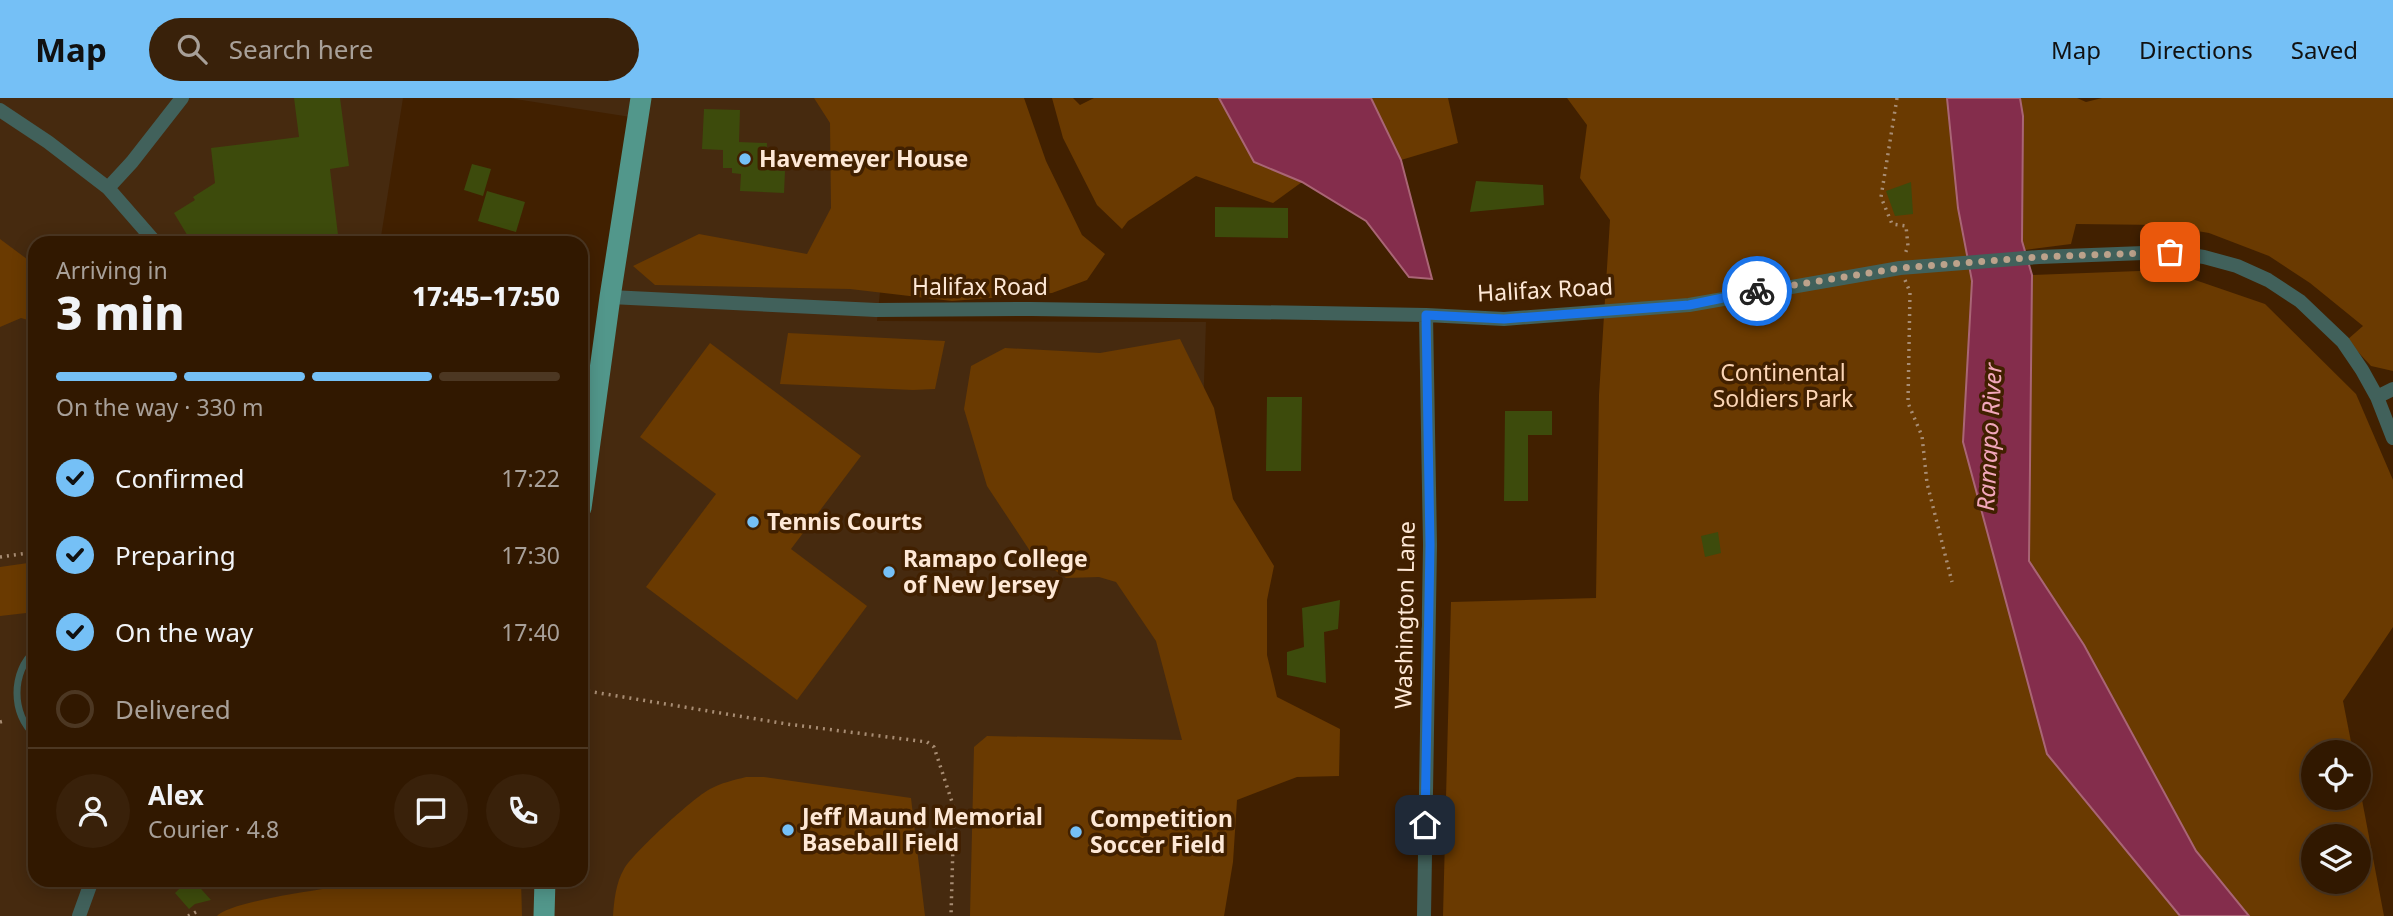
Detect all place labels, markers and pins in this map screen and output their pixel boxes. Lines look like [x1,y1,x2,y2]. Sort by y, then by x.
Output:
place label: Havemeyer House [759,142,968,174]
marker: Havemeyer House [737,151,753,167]
pin [2140,222,2200,282]
place label: Tennis Courts [767,505,923,537]
marker: Tennis Courts [745,514,761,530]
place label: Ramapo College of New Jersey [903,542,1088,600]
marker: Ramapo College of New Jersey [881,564,897,580]
pin [1395,795,1455,855]
place label: Jeff Maund Memorial Baseball Field [800,800,1043,858]
place label: Competition Soccer Field [1090,802,1233,860]
marker: Jeff Maund Memorial Baseball Field [780,822,796,838]
marker: Competition Soccer Field [1068,824,1084,840]

